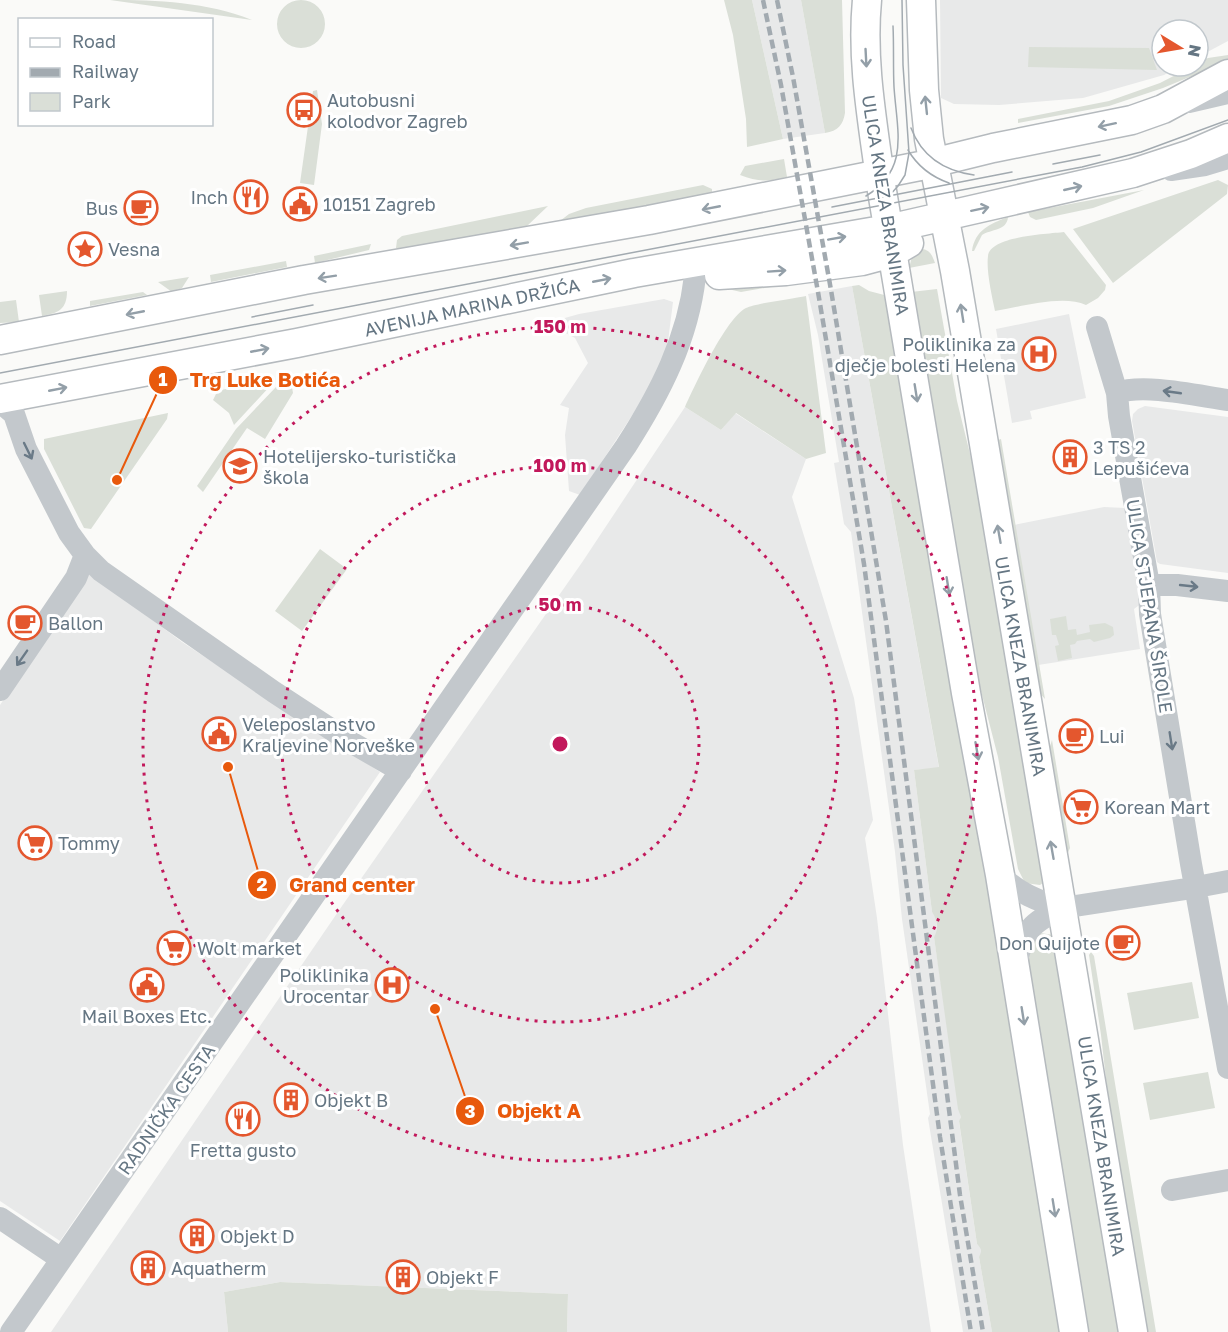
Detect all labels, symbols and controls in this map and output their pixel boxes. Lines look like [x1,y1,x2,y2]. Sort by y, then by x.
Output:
legend [18,18,213,126]
north arrow [1150,18,1210,78]
text: Road [72,30,116,52]
text: N [1184,43,1206,59]
one-way arrow [860,48,871,68]
text: Railway [72,60,139,82]
place label: Autobusni kolodvor Zagreb [327,89,468,132]
text: Park [72,90,111,112]
bus stop icon: Autobusni kolodvor Zagreb [286,92,322,128]
street label: ULICA KNEZA BRANIMIRA [858,93,914,317]
one-way arrow [920,95,931,115]
one-way arrow [1098,120,1117,132]
restaurant icon: Inch [233,179,269,215]
one-way arrow [1063,181,1082,193]
place label: Inch [190,186,228,208]
public building icon: 10151 Zagreb [282,186,318,222]
cafe icon: Bus [123,190,159,226]
place label: 10151 Zagreb [323,193,436,215]
place label: Bus [86,197,118,219]
one-way arrow [701,203,721,214]
one-way arrow [970,203,989,214]
place icon: Vesna [67,231,103,267]
one-way arrow [827,233,846,244]
place label: Vesna [108,238,160,260]
one-way arrow [510,239,529,250]
one-way arrow [766,266,786,277]
one-way arrow [318,271,337,282]
street label: AVENIJA MARINA DRŽIĆA [362,273,582,341]
one-way arrow [592,274,611,285]
one-way arrow [956,303,967,323]
one-way arrow [126,307,146,318]
text: 150 m [534,315,586,337]
place label: Poliklinika za dječje bolesti Helena [835,333,1016,376]
hospital icon: Poliklinika za dječje bolesti Helena [1021,336,1057,372]
one-way arrow [249,344,269,355]
callout: Trg Luke Botića [148,361,352,399]
text: Trg Luke Botića [190,367,340,391]
text: 1 [158,368,168,390]
one-way arrow [47,383,67,394]
one-way arrow [911,383,922,403]
one-way arrow [1163,387,1183,398]
place label: 3 TS 2 Lepušićeva [1093,436,1189,479]
building icon: 3 TS 2 Lepušićeva [1052,439,1088,475]
one-way arrow [23,442,34,460]
place label: Hotelijersko-turistička škola [263,445,456,488]
school or university icon: Hotelijersko-turistička škola [222,448,258,484]
text: 100 m [534,454,586,476]
street label: ULICA STJEPANA ŠIROLE [1122,498,1178,714]
one-way arrow [993,524,1004,544]
street label: ULICA KNEZA BRANIMIRA [991,554,1051,778]
one-way arrow [943,575,954,595]
one-way arrow [1178,581,1198,592]
text: 50 m [539,593,581,615]
cafe icon: Ballon [7,605,43,641]
place label: Ballon [48,612,103,634]
one-way arrow [16,650,28,666]
place label: Veleposlanstvo Kraljevine Norveške [242,713,415,756]
public building icon: Veleposlanstvo Kraljevine Norveške [201,716,237,752]
cafe icon: Lui [1058,718,1094,754]
place label: Lui [1099,725,1125,747]
one-way arrow [1166,731,1177,750]
centre of rings [550,734,570,754]
one-way arrow [972,741,983,760]
supermarket icon: Korean Mart [1063,789,1099,825]
place label: Korean Mart [1104,796,1210,818]
supermarket icon: Tommy [17,825,53,861]
place label: Tommy [58,832,120,854]
one-way arrow [1047,841,1058,861]
callout: Grand center [247,866,428,904]
text: Grand center [289,872,415,896]
text: 2 [257,873,268,895]
cafe icon: Don Quijote [1105,925,1141,961]
supermarket icon: Wolt market [156,930,192,966]
place label: Don Quijote [999,932,1100,954]
place label: Wolt market [197,937,302,959]
place label: Poliklinika Urocentar [279,964,369,1007]
public building icon: Mail Boxes Etc. [129,967,165,1003]
hospital icon: Poliklinika Urocentar [374,967,410,1003]
place label: Mail Boxes Etc. [82,1005,212,1027]
one-way arrow [1017,1005,1028,1025]
street label: ULICA KNEZA BRANIMIRA [1074,1034,1130,1258]
street label: RADNIČKA CESTA [113,1040,219,1178]
building icon: Objekt B [273,1082,309,1118]
place label: Objekt B [314,1089,388,1111]
callout: Objekt A [455,1092,593,1130]
text: Objekt A [497,1098,581,1122]
text: 3 [465,1100,476,1122]
restaurant icon: Fretta gusto [225,1101,261,1137]
place label: Fretta gusto [190,1139,296,1161]
one-way arrow [1049,1198,1060,1218]
building icon: Objekt D [179,1218,215,1254]
place label: Objekt D [220,1225,294,1247]
building icon: Aquatherm [130,1250,166,1286]
place label: Aquatherm [171,1257,267,1279]
building icon: Objekt F [385,1259,421,1295]
place label: Objekt F [426,1266,499,1288]

